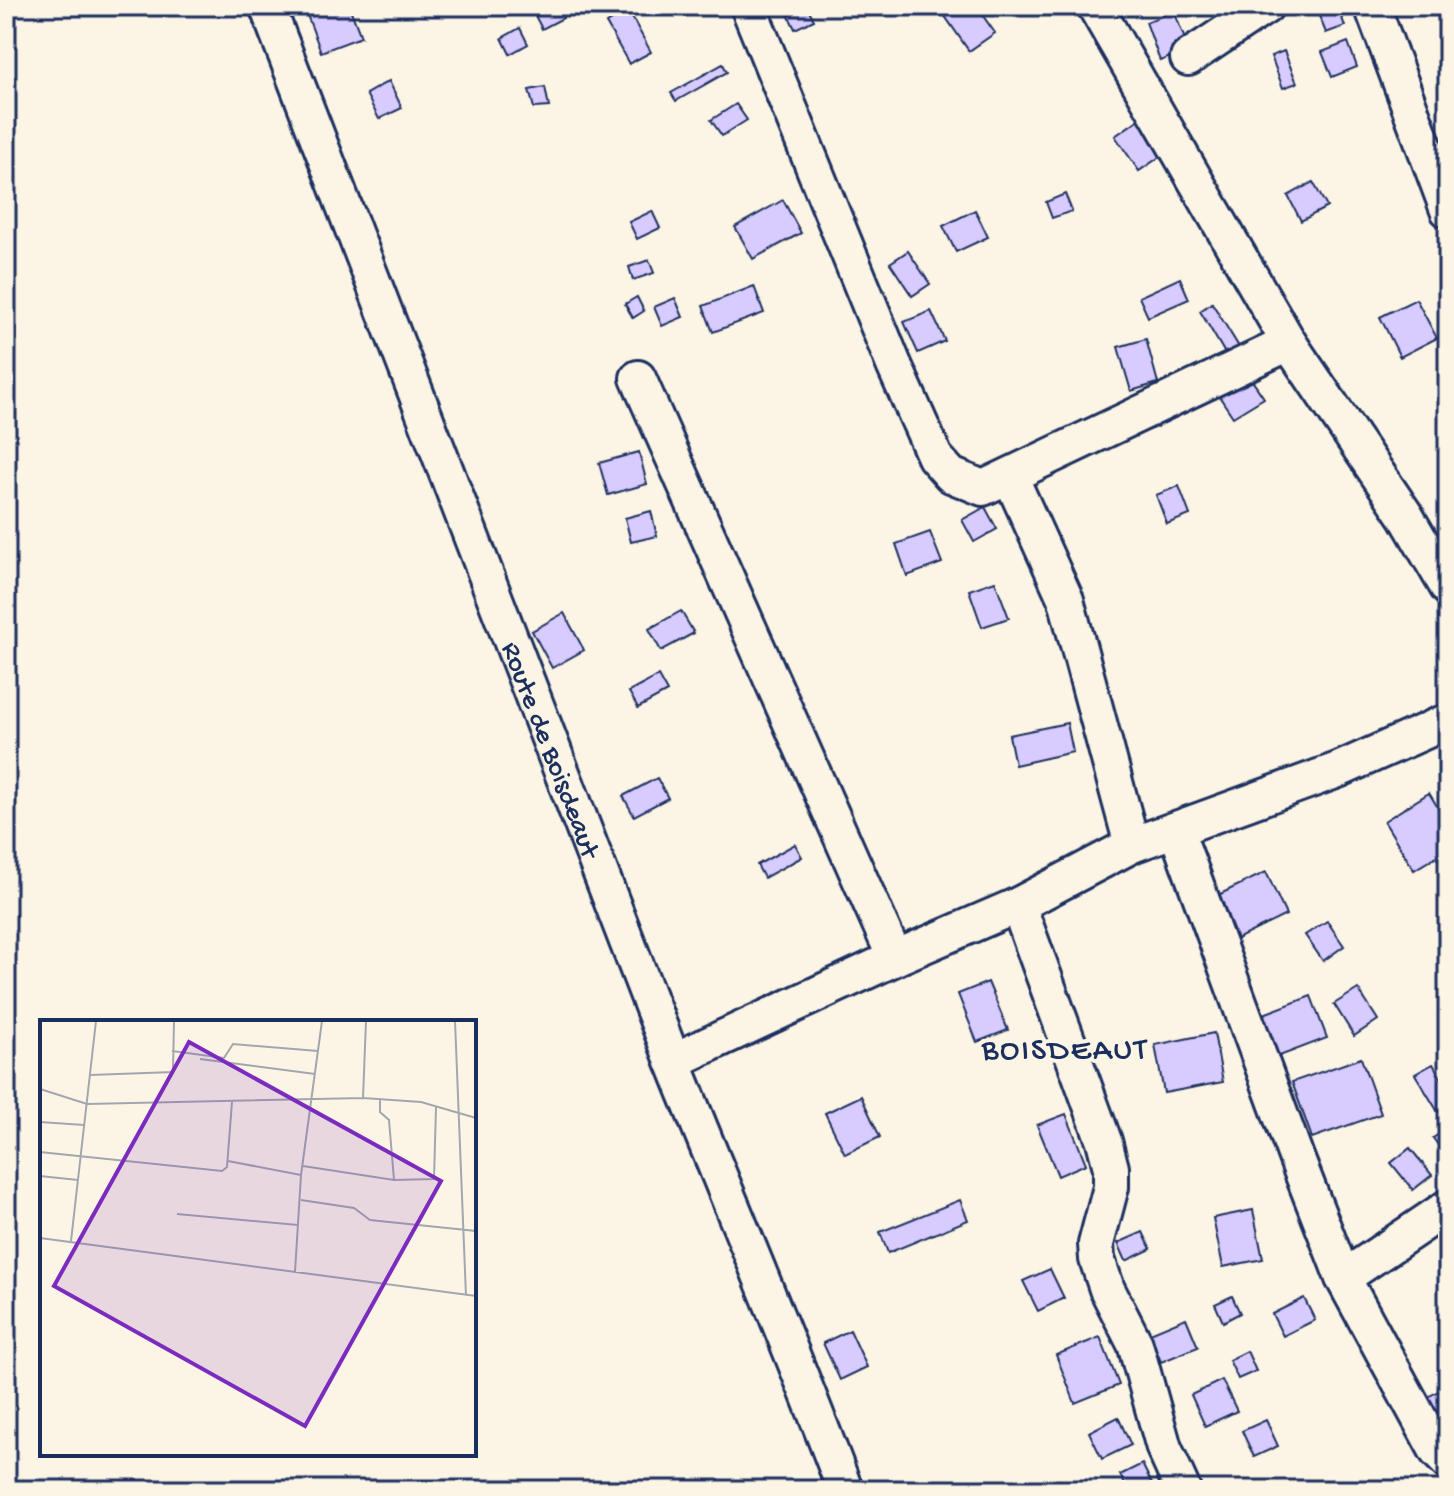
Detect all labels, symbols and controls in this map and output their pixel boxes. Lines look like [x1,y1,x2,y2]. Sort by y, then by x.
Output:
street label: Route de Boisdeaut [492,638,606,866]
inset map [40,1020,476,1456]
district label: BOISDEAUT [981,1033,1148,1071]

